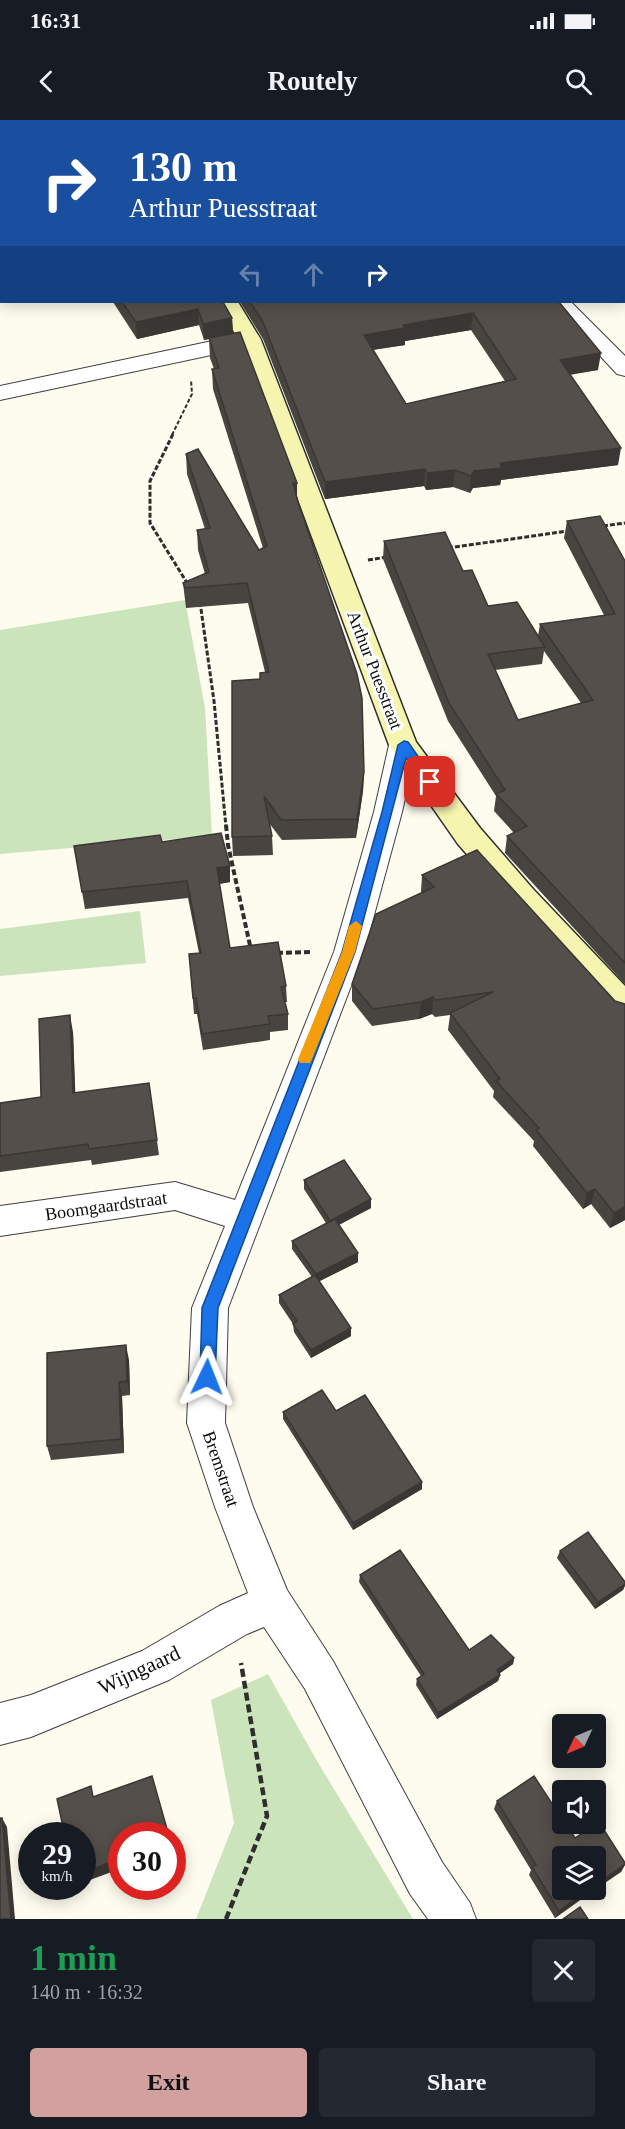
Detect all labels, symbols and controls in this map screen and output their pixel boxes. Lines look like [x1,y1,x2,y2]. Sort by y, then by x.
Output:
text: 16:31 [30,8,81,33]
icon: back [30,65,63,98]
icon: search [562,65,595,98]
text: Routely [268,66,358,96]
icon: right [30,144,108,222]
text: 130 m [129,144,238,190]
text: Arthur Puesstraat [129,193,317,223]
icon: left [234,258,267,291]
icon: ahead [297,258,330,291]
icon: right [360,258,393,291]
street label: Arthur Puesstraat [343,608,407,732]
pin [404,756,455,807]
icon: arrive [413,765,446,798]
street label: Boomgaardstraat [44,1188,168,1224]
position arrow [175,1345,239,1409]
street label: Bremstraat [199,1428,243,1510]
street label: Wijngaard [94,1640,184,1699]
north arrow [552,1714,606,1768]
map controls [552,1714,606,1900]
button: sound [552,1780,606,1834]
speed limit sign: 30 [108,1822,186,1900]
text: 29 [42,1837,72,1870]
button: layers [552,1846,606,1900]
text: km/h [42,1868,72,1884]
text: 1 min [30,1938,117,1978]
button: close [532,1939,595,2002]
text: 140 m · 16:32 [30,1981,143,2003]
button: Exit [30,2048,307,2117]
button: Share [319,2048,595,2117]

